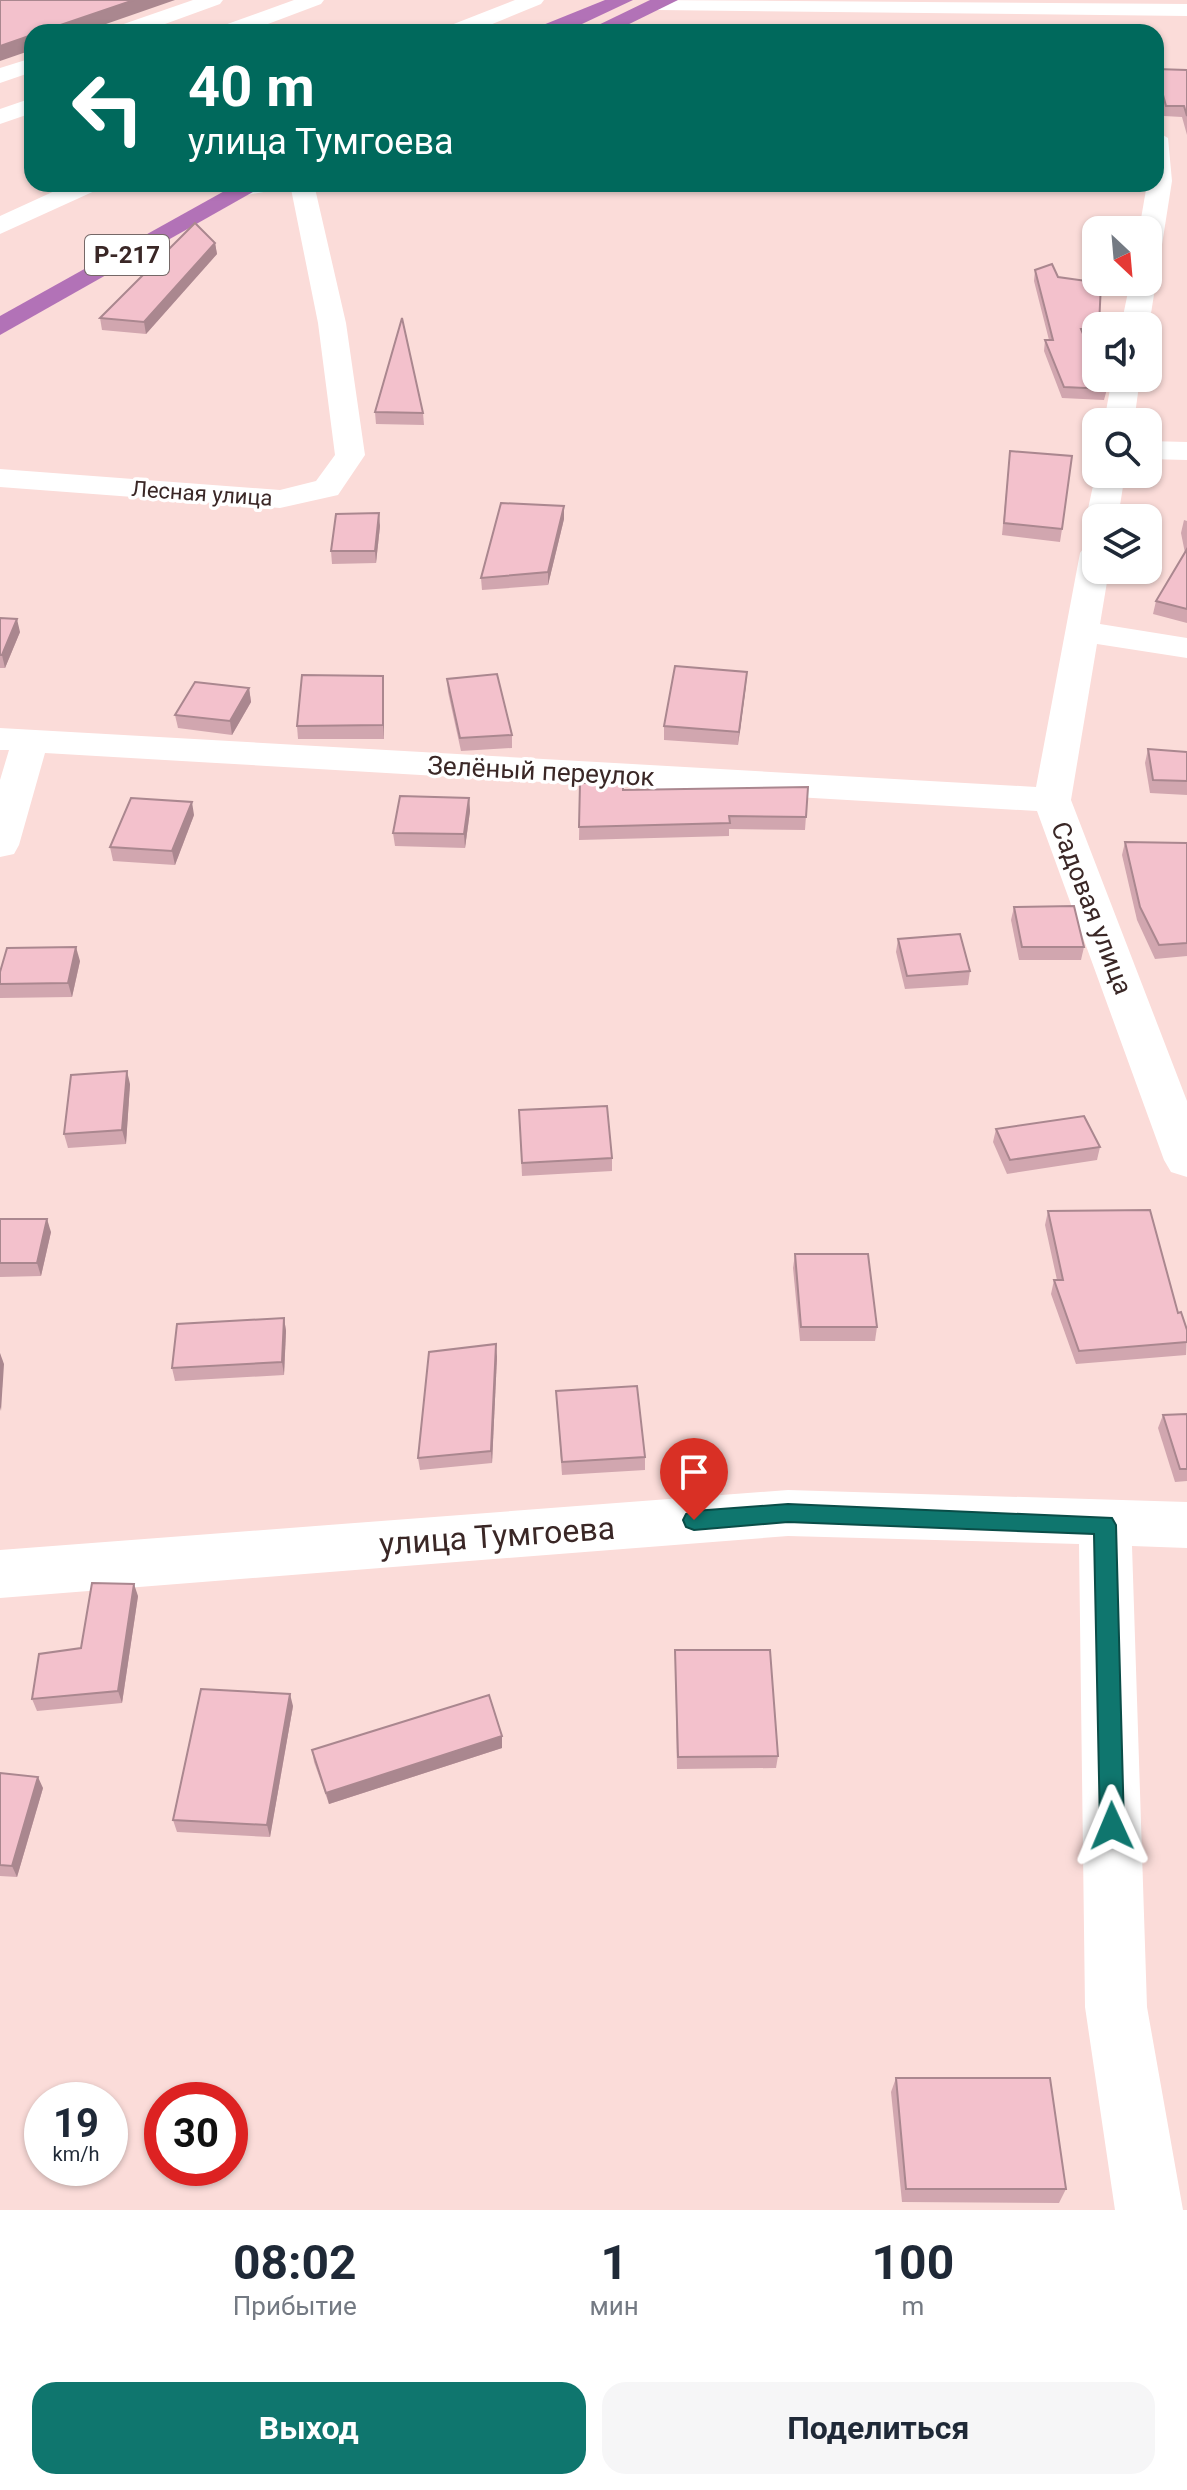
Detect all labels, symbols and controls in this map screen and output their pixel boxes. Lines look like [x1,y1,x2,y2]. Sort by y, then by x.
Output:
text: 40 m [188,54,315,120]
icon: left [56,56,160,160]
text: улица Тумгоева [188,121,454,163]
north arrow [1082,216,1162,296]
map controls [1082,216,1162,584]
road number: Р-217 [85,235,169,275]
button: sound [1082,312,1162,392]
button: search [1082,408,1162,488]
street label: Лесная улица [131,476,273,511]
button: layers [1082,504,1162,584]
street label: Зелёный переулок [427,750,655,792]
street label: Садовая улица [1045,817,1139,999]
pin [660,1438,728,1520]
icon: arrive [672,1450,716,1494]
street label: улица Тумгоева [378,1509,616,1563]
position arrow [1070,1784,1154,1868]
speed limit sign: 30 [144,2082,248,2186]
text: 19 [53,2100,99,2147]
text: km/h [53,2142,99,2166]
text: 08:02 [233,2234,357,2291]
text: 1 [600,2234,628,2291]
text: 100 [872,2234,954,2291]
text: Прибытие [233,2291,357,2321]
text: мин [590,2291,639,2321]
text: m [901,2291,924,2321]
button: Выход [32,2382,586,2474]
button: Поделиться [602,2382,1155,2474]

